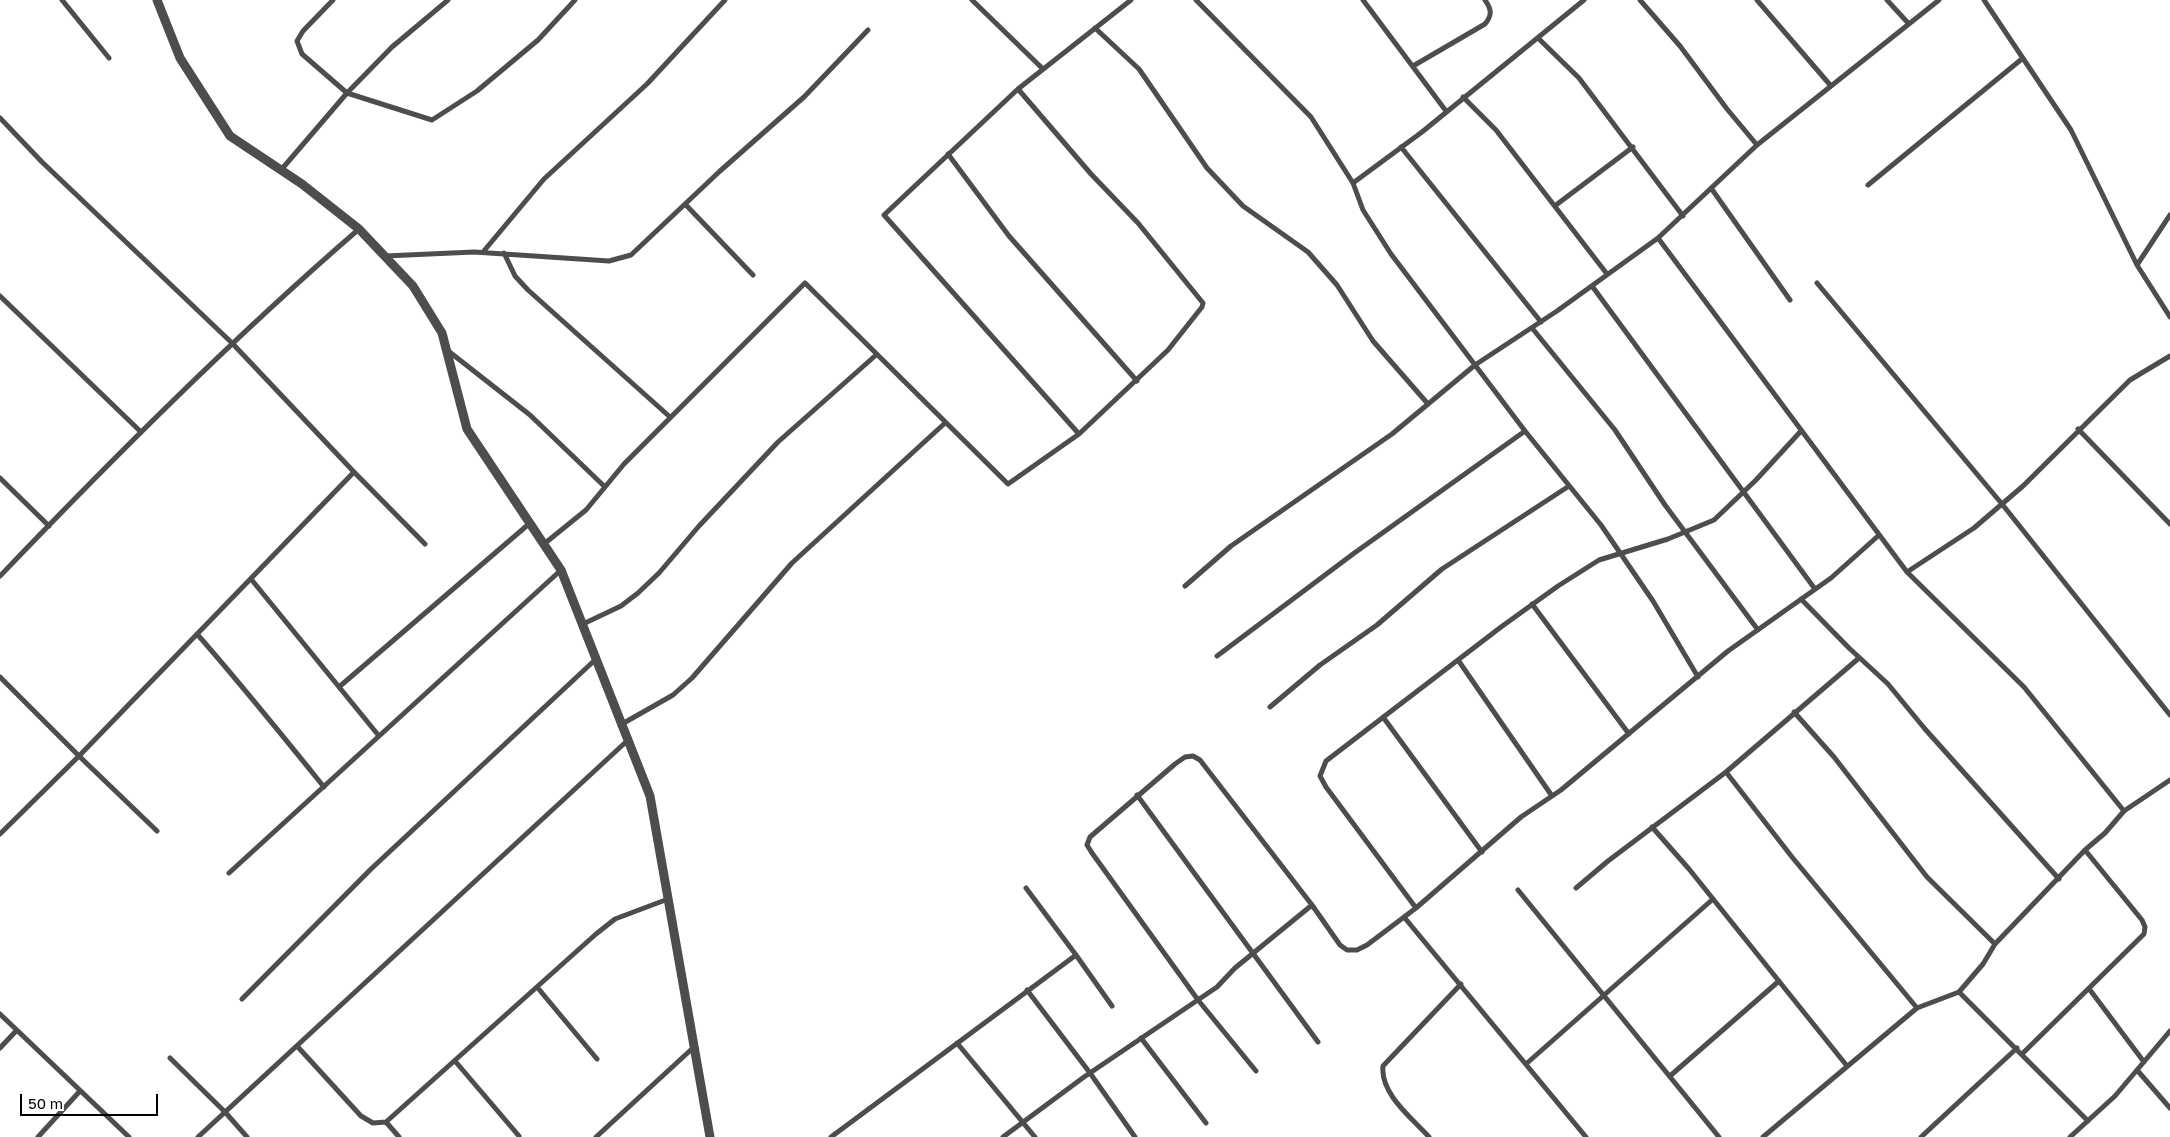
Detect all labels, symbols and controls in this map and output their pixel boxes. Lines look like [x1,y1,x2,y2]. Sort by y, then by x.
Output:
scale bar [22,1084,160,1116]
text: 50 m [28,1094,63,1112]

